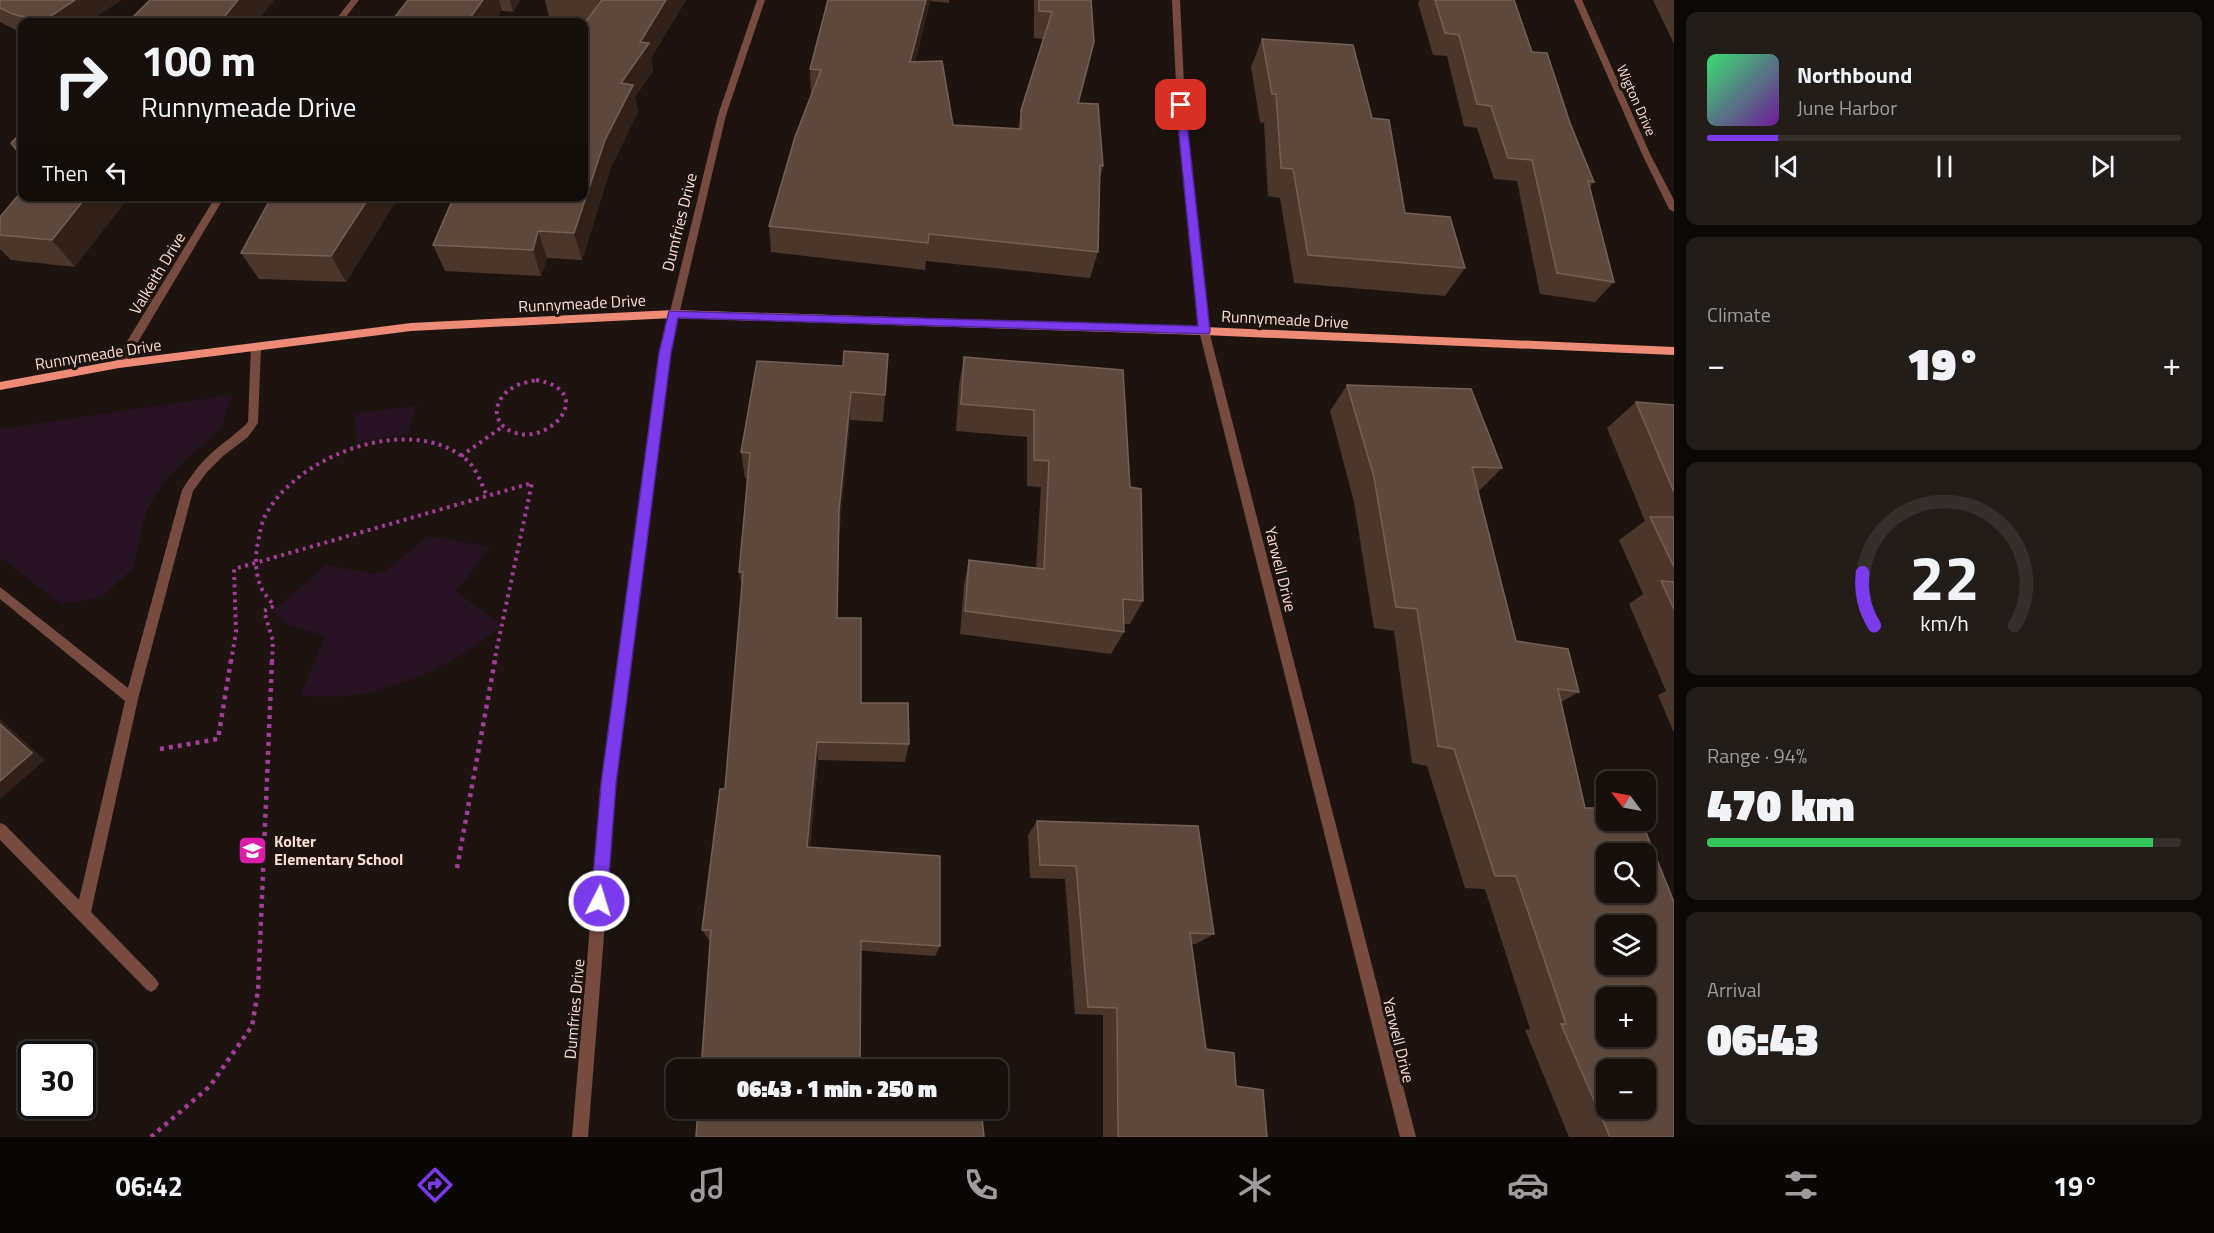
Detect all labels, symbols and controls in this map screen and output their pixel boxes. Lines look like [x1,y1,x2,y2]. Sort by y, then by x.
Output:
text: 100 m [141,28,256,92]
icon: right [42,42,120,120]
text: Northbound [1797,58,1912,92]
street label: Wigton Drive [1612,61,1662,139]
pin [1155,79,1206,130]
text: Runnymeade Drive [141,86,356,127]
icon: arrive [1164,88,1197,121]
text: June Harbor [1797,92,1897,123]
icon: previous [1770,150,1803,183]
icon: pause [1928,150,1961,183]
icon: next [2086,150,2119,183]
text: Then [42,156,88,190]
icon: left [100,156,133,189]
street label: Dumfries Drive [655,170,703,274]
street label: Valkeith Drive [123,227,191,319]
street label: Runnymeade Drive [518,288,646,318]
text: Climate [1707,299,1771,330]
street label: Runnymeade Drive [1221,304,1349,334]
text: 19° [1907,329,1981,397]
street label: Runnymeade Drive [33,332,163,376]
text: − [1707,339,1725,389]
text: + [2163,339,2181,389]
street label: Yarwell Drive [1259,524,1303,614]
text: 22 [1909,529,1979,624]
text: km/h [1920,607,1968,639]
text: Range · 94% [1707,740,1807,771]
text: 470 km [1707,770,1855,838]
north arrow [1596,771,1656,831]
map controls [1596,771,1656,1119]
place label: Kolter Elementary School [274,829,403,871]
school or university icon: Kolter Elementary School [237,834,269,866]
button: search [1596,843,1656,903]
position arrow [567,869,631,933]
button: layers [1596,915,1656,975]
street label: Dumfries Drive [558,958,590,1060]
text: Arrival [1707,974,1761,1005]
button: + [1596,987,1656,1047]
street label: Yarwell Drive [1377,995,1421,1085]
text: 06:43 [1707,1004,1819,1072]
speed limit sign: 30 [18,1041,96,1119]
button: − [1596,1059,1656,1119]
text: 06:43 · 1 min · 250 m [737,1072,937,1106]
icon: directions [414,1164,456,1206]
icon: music [687,1164,729,1206]
icon: phone [960,1164,1002,1206]
icon: climate [1234,1164,1276,1206]
icon: car [1507,1164,1549,1206]
icon: filters [1780,1164,1822,1206]
text: 06:42 [116,1165,183,1206]
text: 19° [2053,1165,2098,1206]

